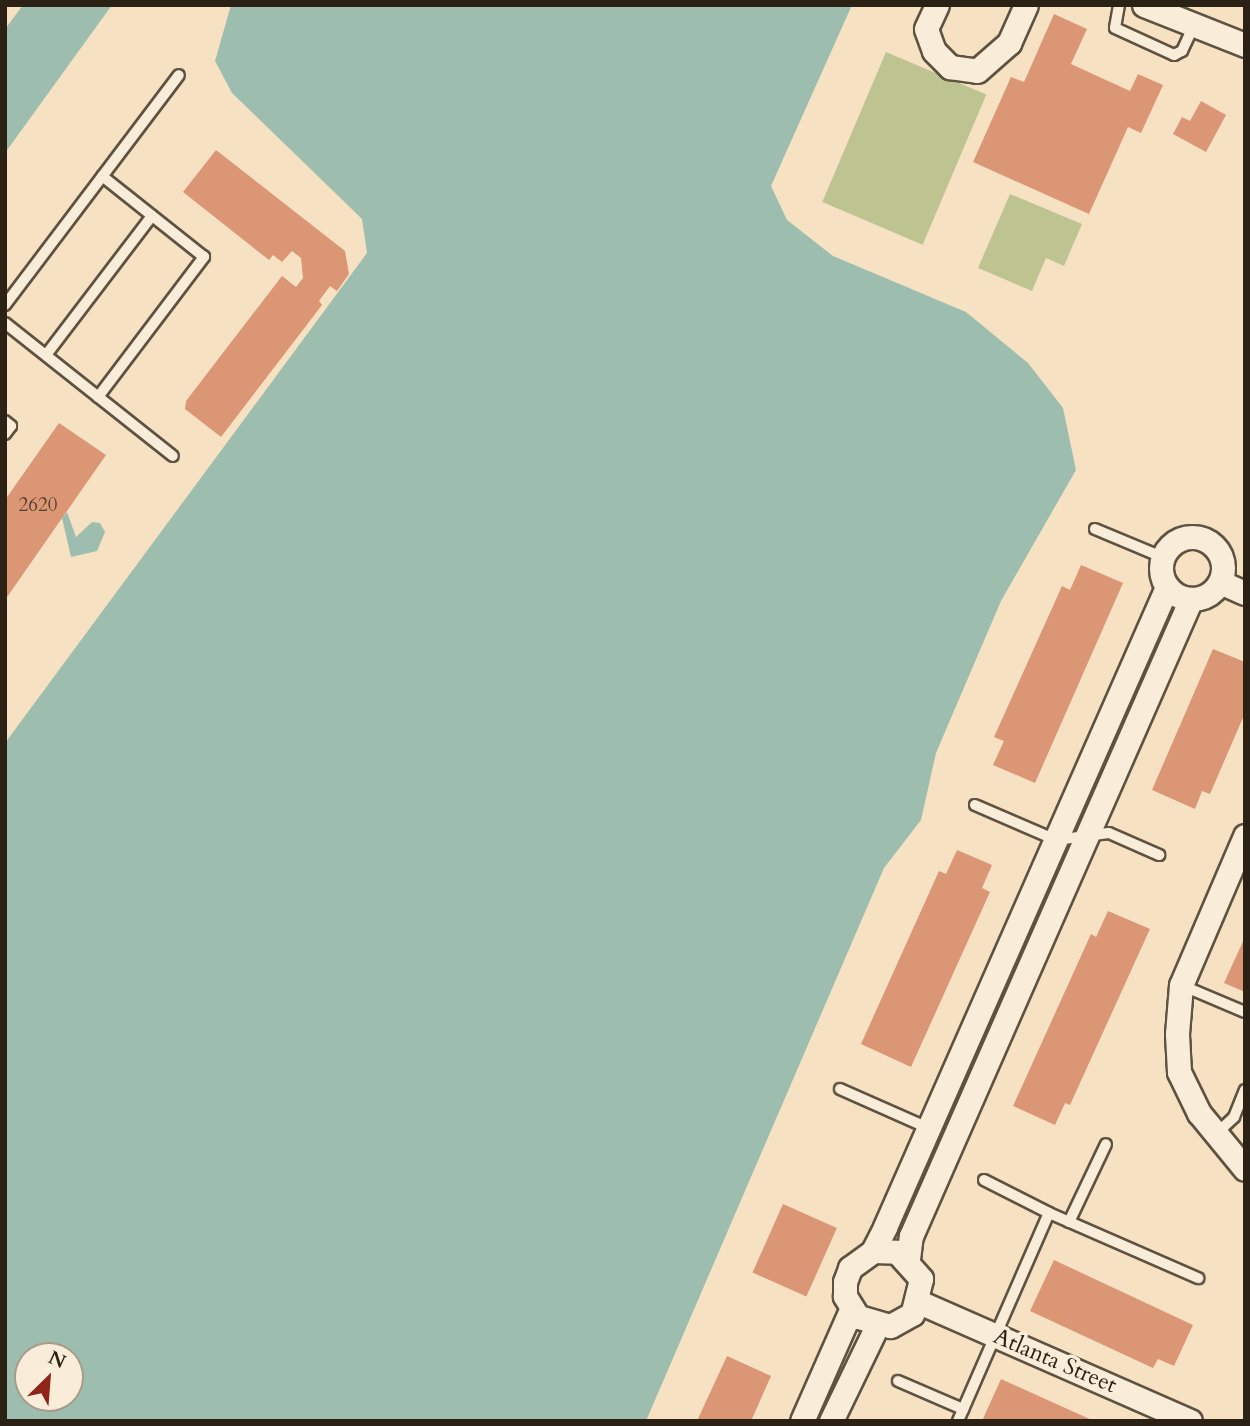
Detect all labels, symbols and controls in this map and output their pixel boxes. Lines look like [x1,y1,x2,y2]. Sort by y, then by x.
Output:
house number: 2620 [19,495,57,517]
street label: Atlanta Street [989,1323,1121,1399]
north arrow [14,1342,84,1412]
text: N [44,1345,70,1375]

